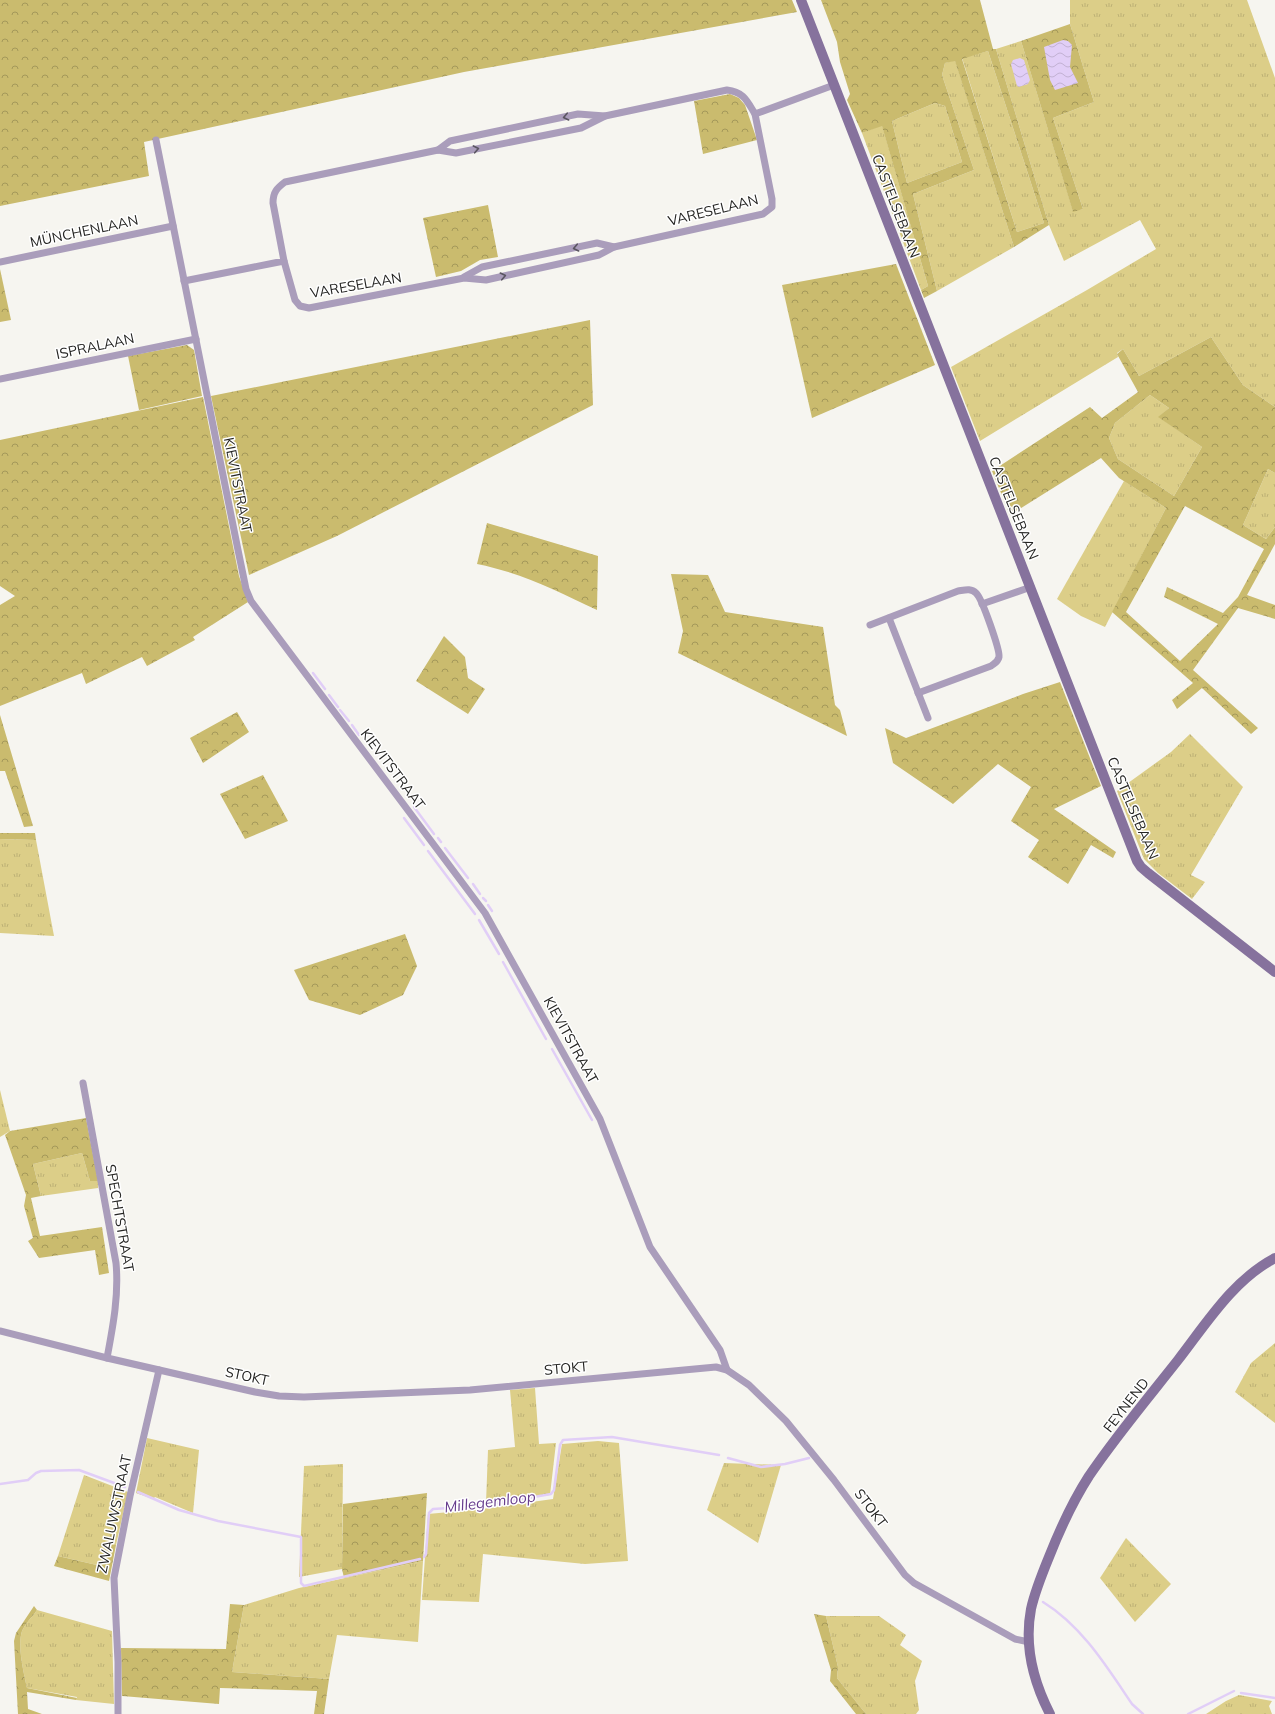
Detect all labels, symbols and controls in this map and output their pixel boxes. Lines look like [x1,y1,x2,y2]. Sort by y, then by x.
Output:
one-way arrow [563,112,569,120]
one-way arrow [473,145,479,153]
street label: CASTELSEBAAN [868,152,924,260]
street label: VARESELAAN [666,190,760,230]
street label: MÜNCHENLAAN [28,211,140,251]
one-way arrow [573,243,579,251]
street label: VARESELAAN [309,268,403,302]
one-way arrow [499,273,506,281]
street label: ISPRALAAN [54,329,136,363]
street label: KIEVITSTRAAT [220,436,256,535]
street label: CASTELSEBAAN [985,454,1043,562]
street label: KIEVITSTRAAT [357,725,430,813]
street label: CASTELSEBAAN [1103,754,1163,862]
street label: KIEVITSTRAAT [540,993,603,1087]
street label: SPECHTSTRAAT [102,1163,138,1274]
street label: STOKT [543,1357,589,1379]
street label: STOKT [224,1363,271,1389]
street label: FEYNEND [1099,1374,1153,1436]
street label: ZWALUWSTRAAT [93,1453,135,1575]
street label: STOKT [851,1485,892,1531]
water label: Millegemloop [443,1486,537,1517]

